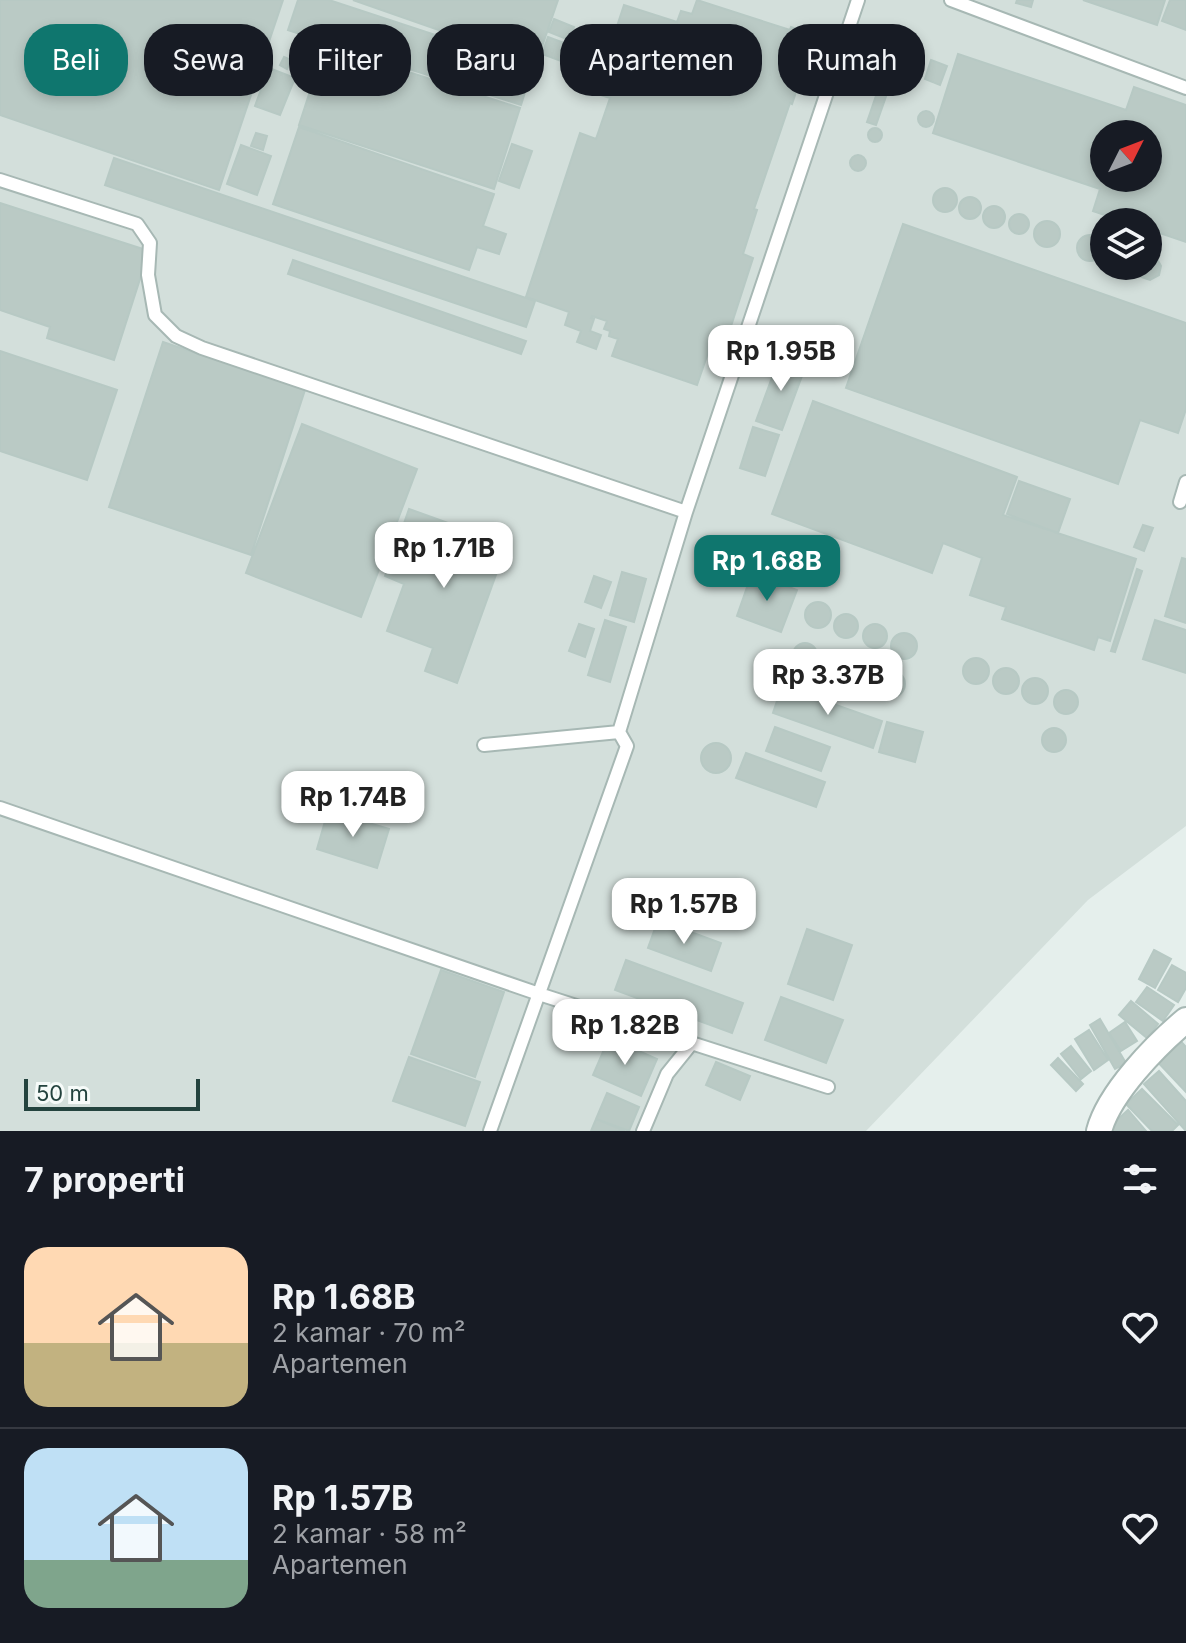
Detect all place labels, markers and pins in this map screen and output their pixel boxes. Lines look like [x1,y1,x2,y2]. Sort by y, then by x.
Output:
pin: Rp 1.95B [698,325,864,393]
pin: Rp 1.71B [361,522,527,590]
pin: Rp 1.68B [684,535,850,603]
pin: Rp 3.37B [745,649,911,717]
pin: Rp 1.74B [270,771,436,839]
pin: Rp 1.57B [601,878,767,946]
pin: Rp 1.82B [542,999,708,1067]

